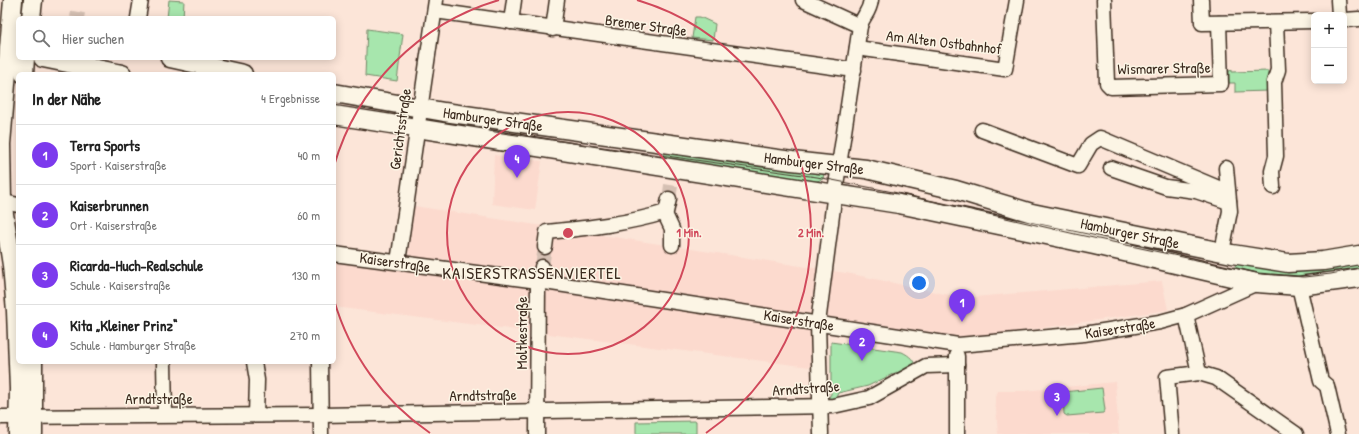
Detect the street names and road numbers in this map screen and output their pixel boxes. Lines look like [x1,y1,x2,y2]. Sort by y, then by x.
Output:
street label: Bremer Straße [604,9,688,41]
street label: Am Alten Ostbahnhof [885,25,1003,60]
street label: Wismarer Straße [1117,57,1211,79]
street label: Gerichtsstraße [384,87,416,171]
street label: Hamburger Straße [442,102,544,136]
street label: Hamburger Straße [763,146,865,180]
street label: Hamburger Straße [1079,212,1181,254]
street label: Kaiserstraße [358,247,432,277]
street label: Moltkestraße [511,297,532,369]
street label: Kaiserstraße [762,304,836,336]
street label: Kaiserstraße [1083,312,1157,344]
street label: Arndtstraße [772,375,840,401]
street label: Arndtstraße [449,384,517,406]
street label: Arndtstraße [125,388,193,409]

